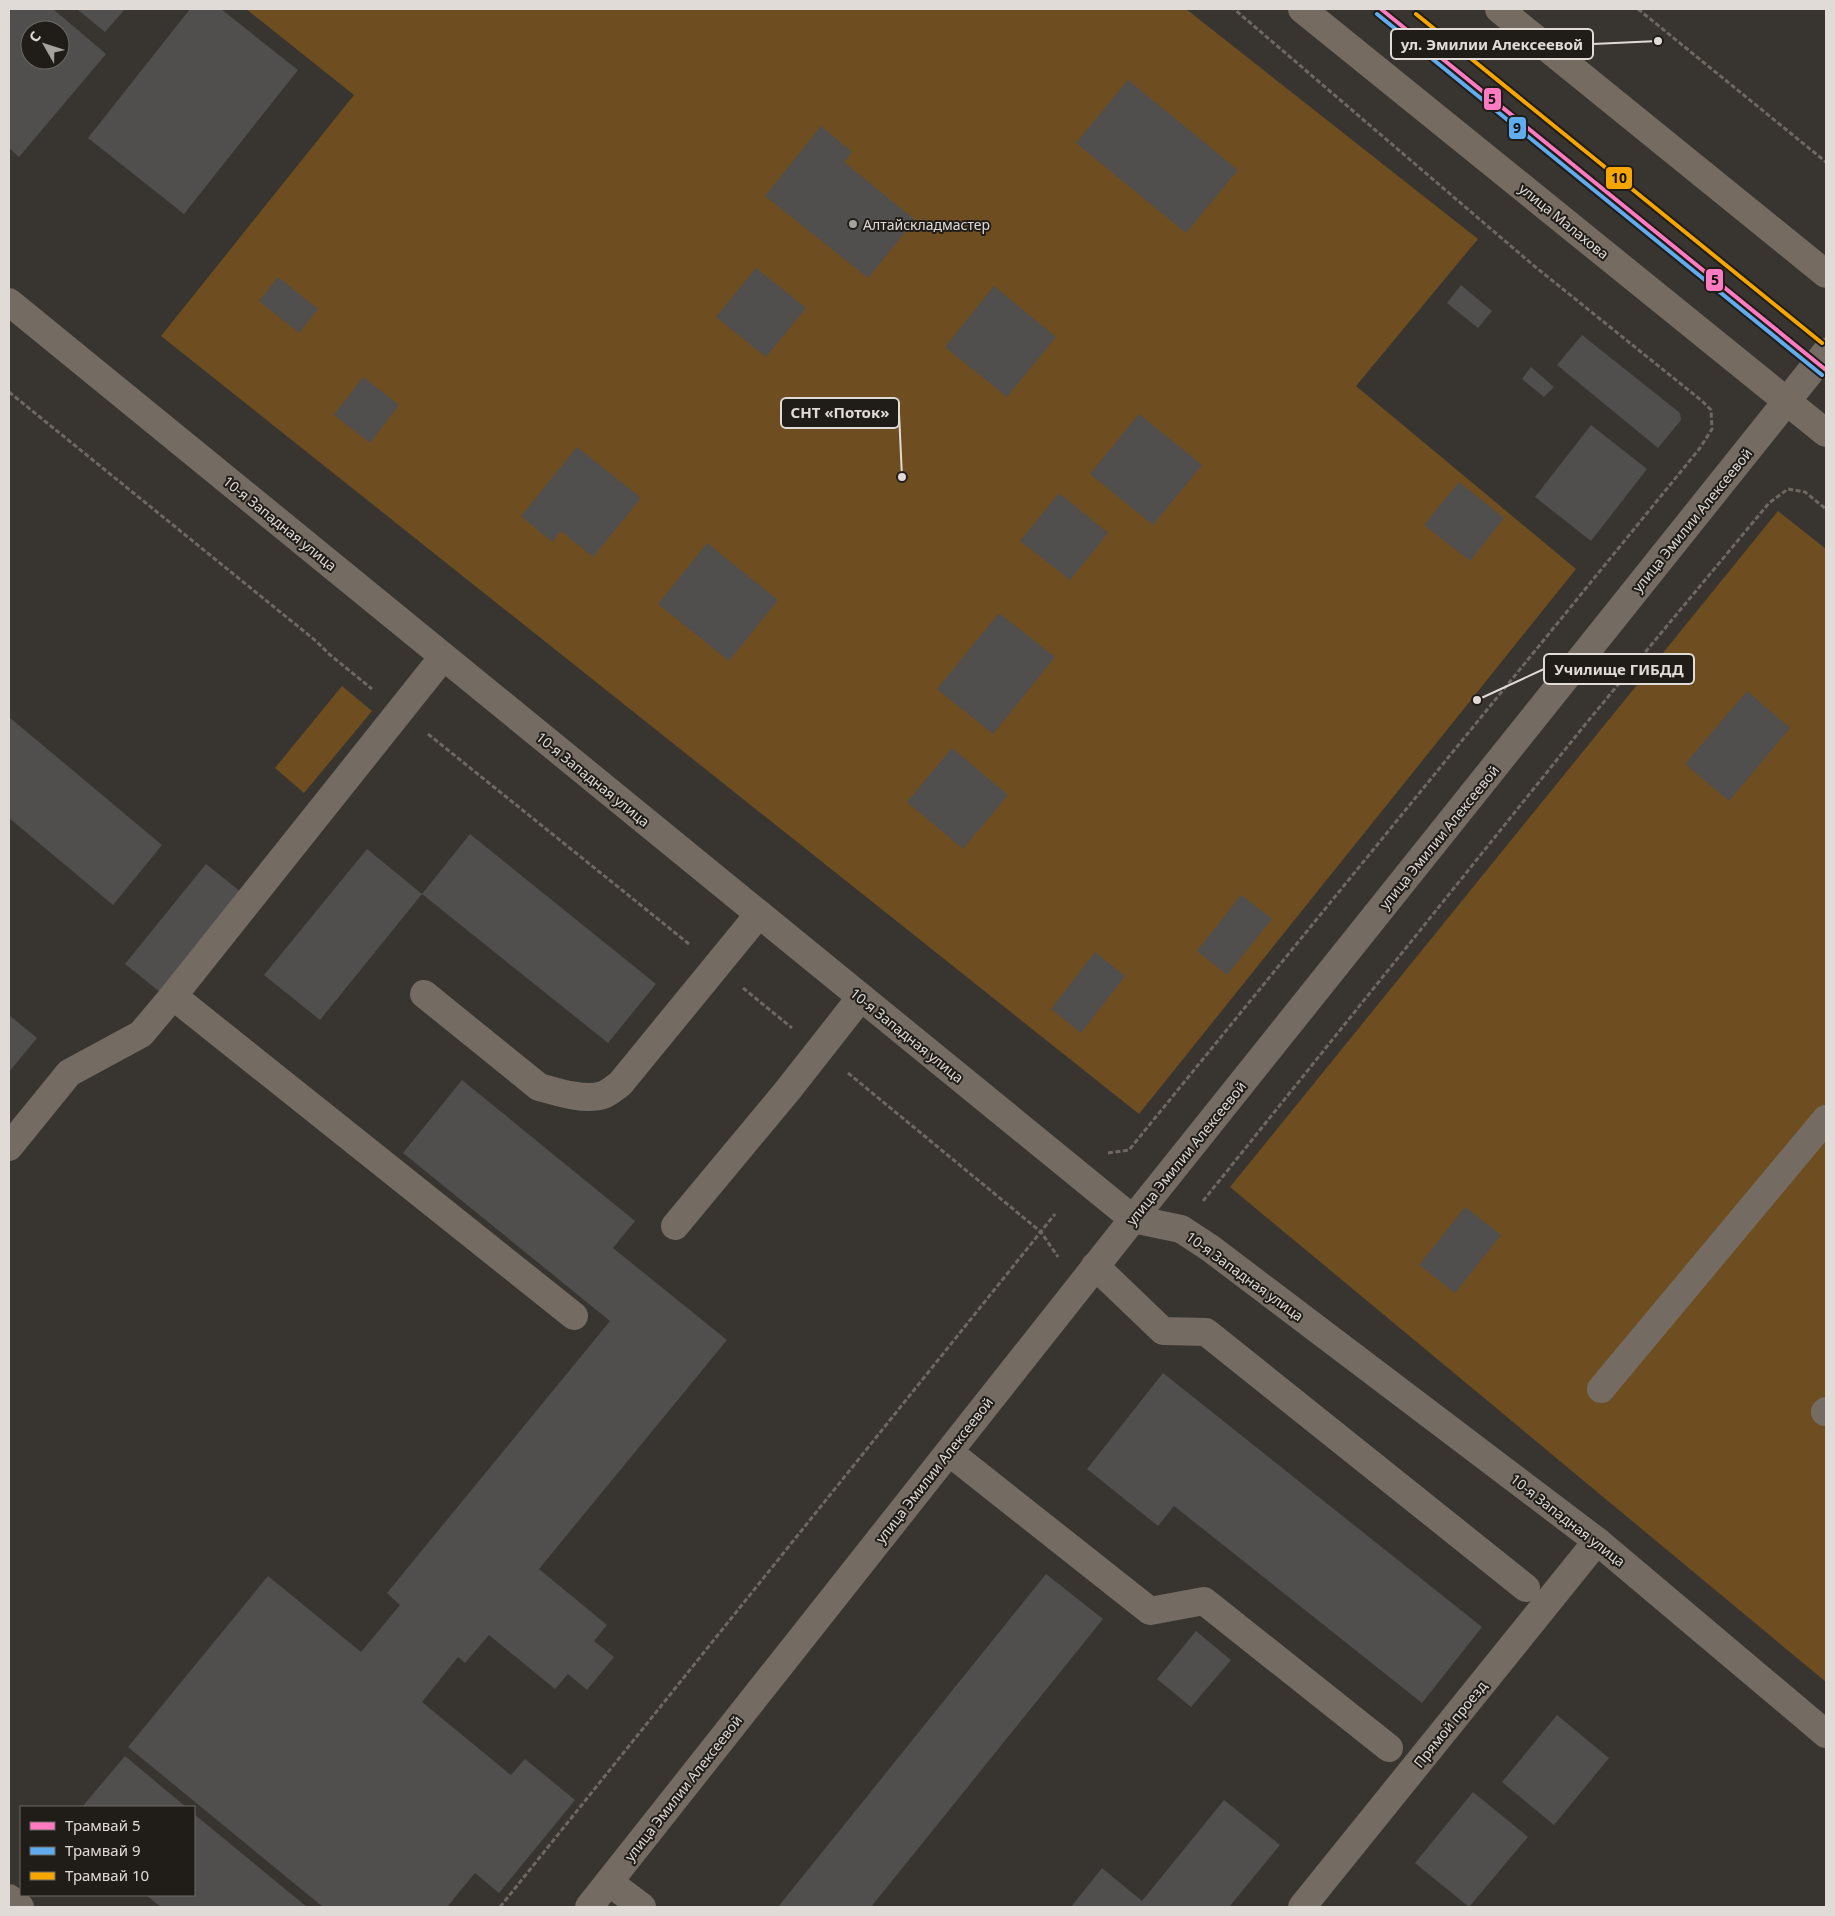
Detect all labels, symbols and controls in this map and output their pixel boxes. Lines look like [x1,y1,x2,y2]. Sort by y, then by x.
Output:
north arrow [20,20,70,70]
text: С [24,27,45,46]
callout: ул. Эмилии Алексеевой [1391,29,1593,59]
text: ул. Эмилии Алексеевой [1400,34,1583,54]
line badge: 5 [1483,87,1502,111]
text: 5 [1488,89,1496,108]
line badge: 9 [1508,116,1527,140]
text: 9 [1513,118,1521,137]
line badge: 10 [1605,166,1633,190]
text: 10 [1611,168,1627,187]
street label: улица Малахова [1515,179,1613,263]
place label: Алтайскладмастер [863,215,990,234]
marker: Алтайскладмастер [847,218,859,230]
line badge: 5 [1705,268,1724,292]
text: 5 [1711,270,1719,289]
callout: СНТ «Поток» [781,398,899,428]
text: СНТ «Поток» [791,402,889,422]
street label: улица Эмилии Алексеевой [1628,444,1756,596]
street label: 10-я Западная улица [219,471,341,575]
callout: Училище ГИБДД [1544,654,1694,684]
text: Училище ГИБДД [1554,659,1684,679]
street label: 10-я Западная улица [532,727,654,831]
street label: улица Эмилии Алексеевой [1375,761,1503,913]
street label: 10-я Западная улица [846,983,968,1087]
street label: улица Эмилии Алексеевой [1122,1077,1250,1229]
street label: 10-я Западная улица [1183,1227,1307,1325]
street label: улица Эмилии Алексеевой [871,1393,997,1547]
street label: 10-я Западная улица [1507,1469,1629,1571]
street label: Прямой проезд [1409,1676,1491,1771]
street label: улица Эмилии Алексеевой [620,1711,746,1865]
legend [20,1806,195,1896]
text: Трамвай 5 [65,1815,140,1835]
text: Трамвай 9 [65,1840,140,1860]
text: Трамвай 10 [65,1865,149,1885]

